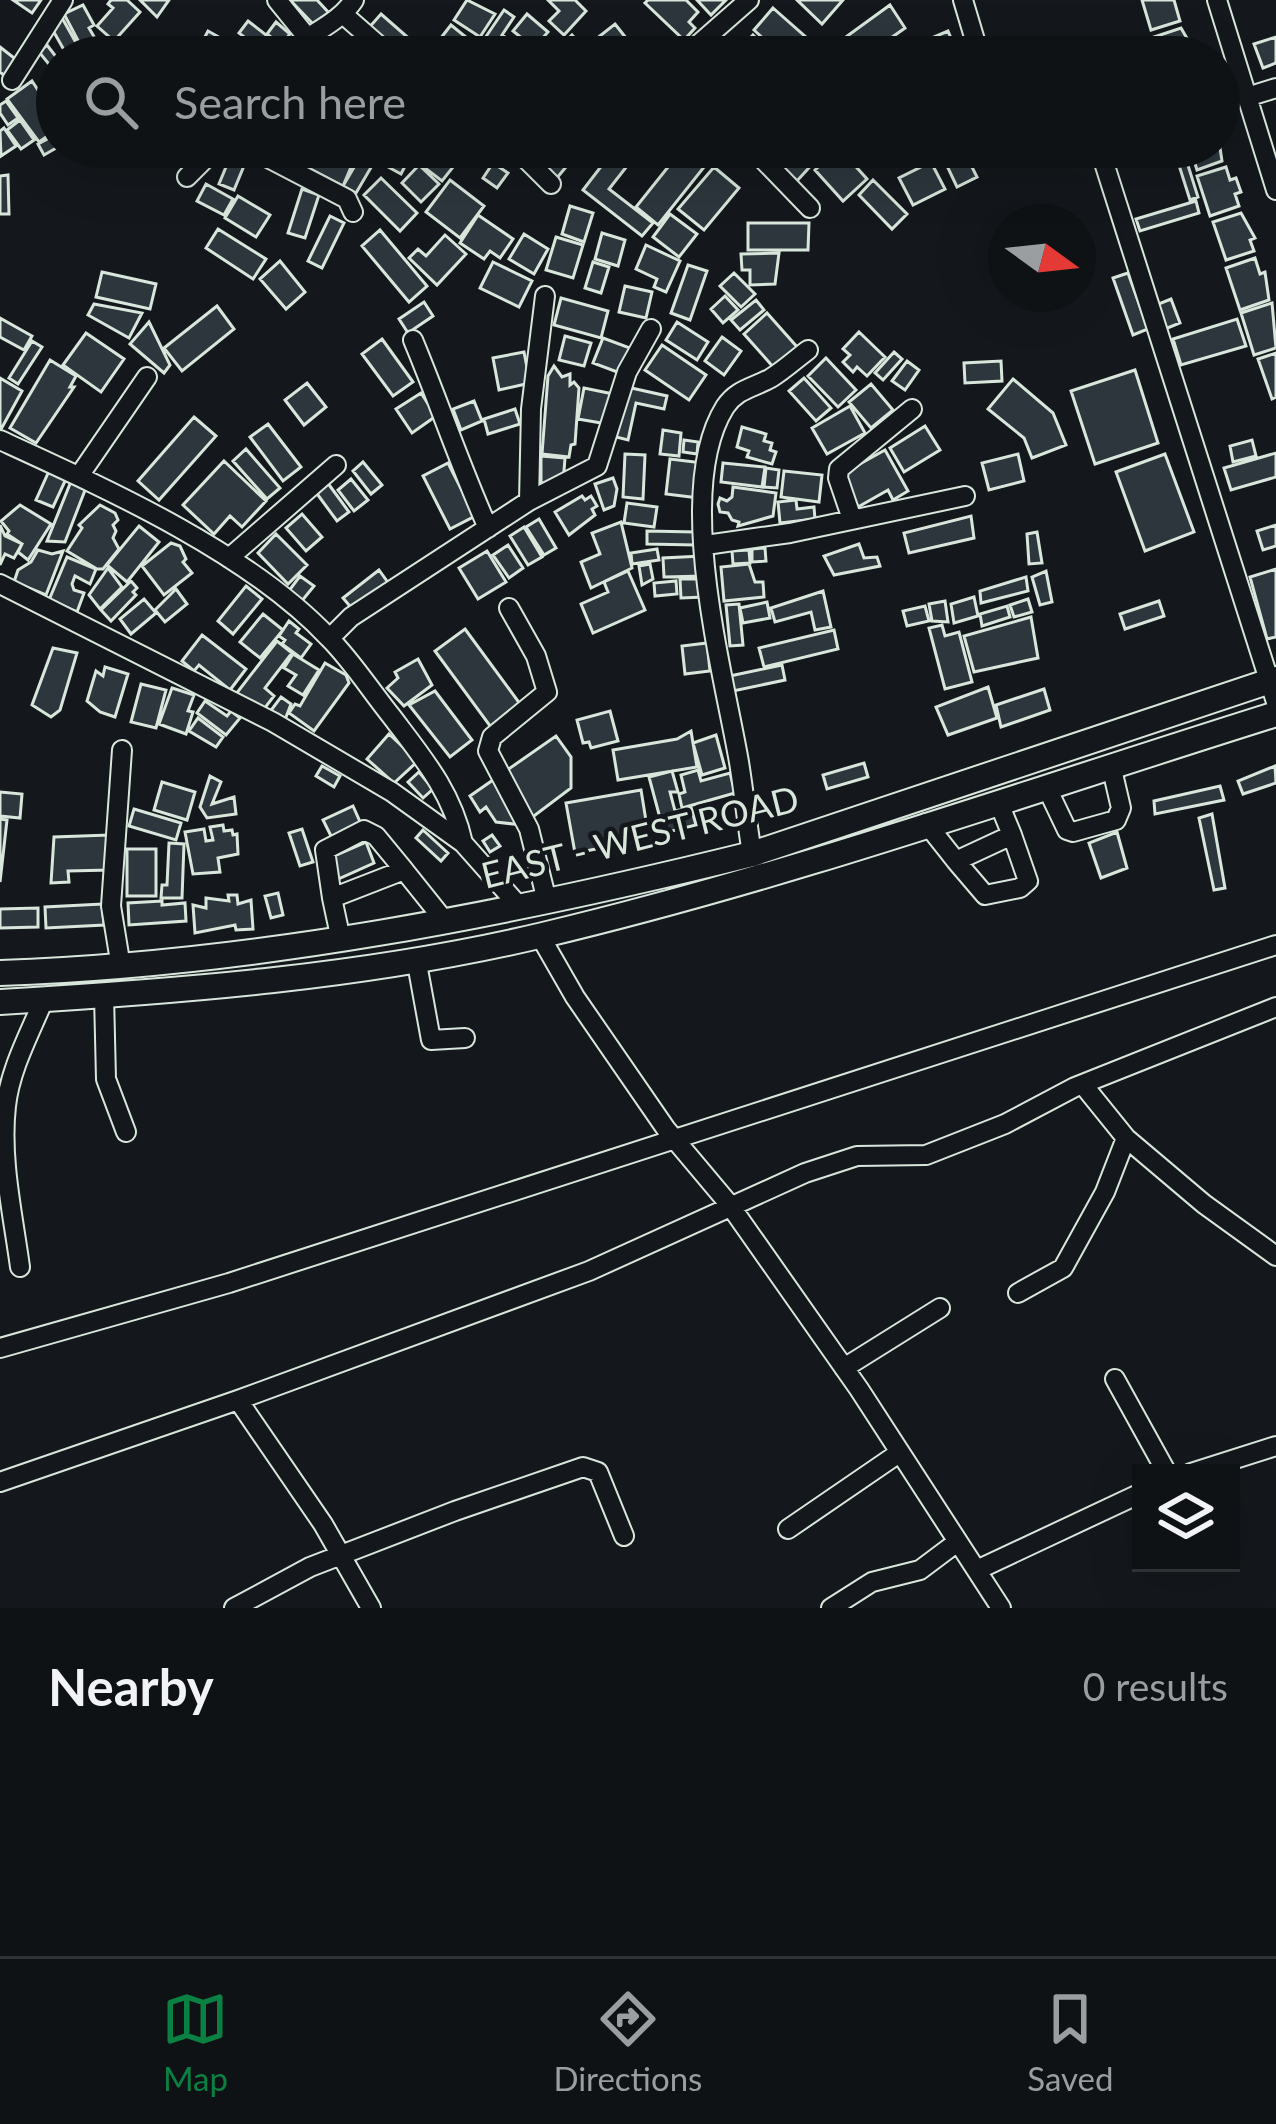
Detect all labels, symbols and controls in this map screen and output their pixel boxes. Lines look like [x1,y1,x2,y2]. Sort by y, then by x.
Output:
search box [36,36,1240,168]
icon: search [78,69,144,135]
text: Search here [174,75,406,129]
north arrow [988,204,1096,312]
street label: EAST - WEST ROAD [477,775,803,897]
map controls [1132,1464,1240,1572]
button: layers [1132,1464,1240,1572]
text: Nearby [48,1656,214,1717]
text: 0 results [1083,1663,1228,1709]
tab: Map [162,1986,228,2098]
tab: Directions [553,1986,702,2098]
tab: Saved [1027,1986,1114,2098]

